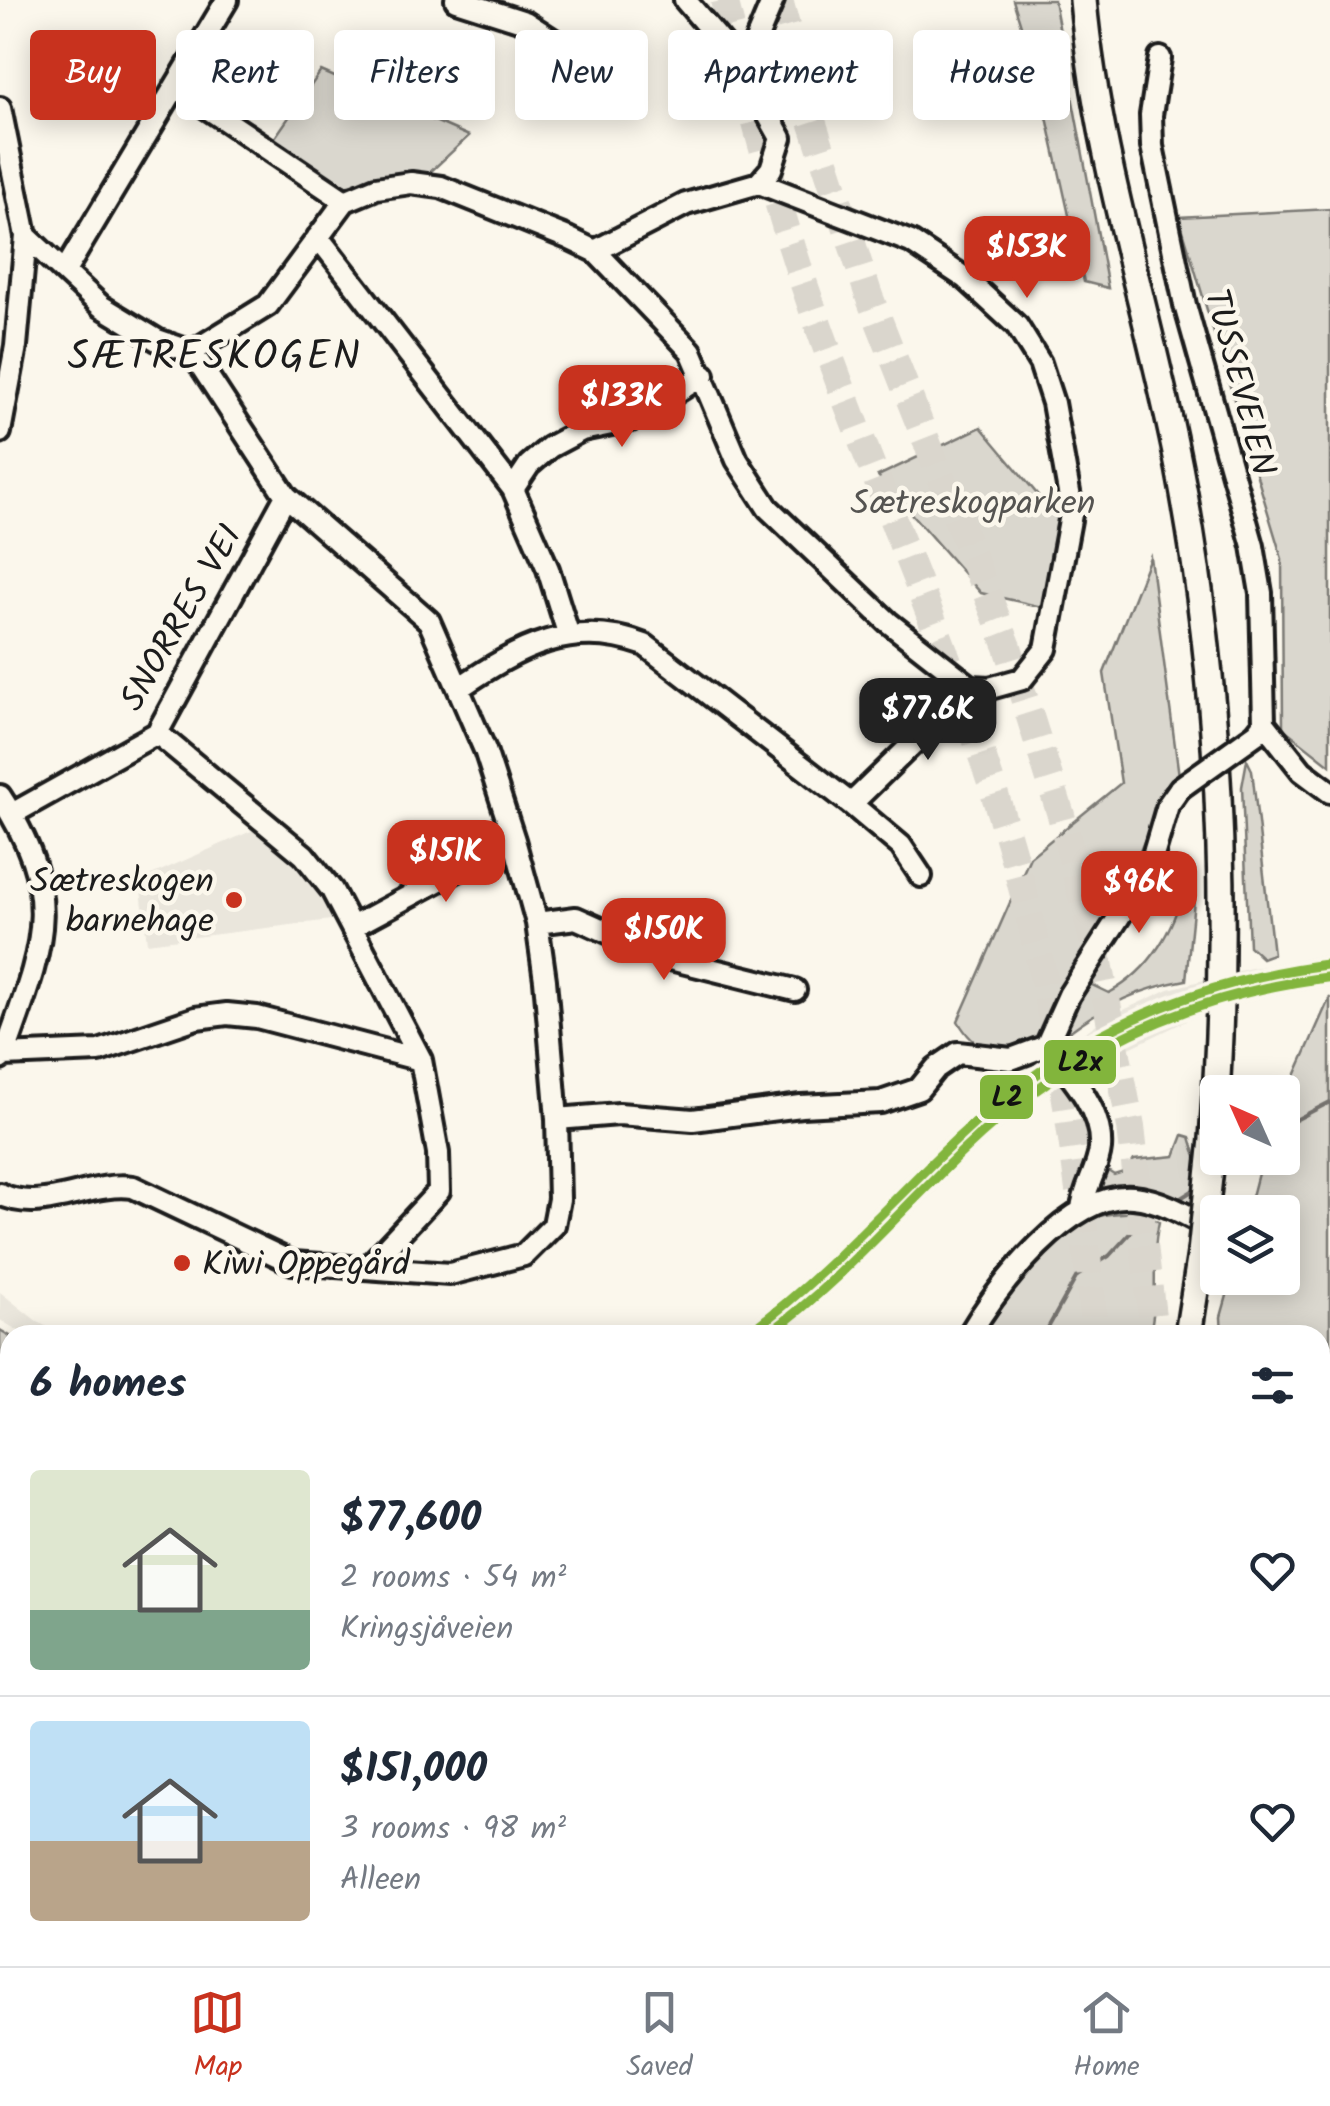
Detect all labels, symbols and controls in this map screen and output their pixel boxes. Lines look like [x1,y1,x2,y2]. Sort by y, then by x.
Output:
chip: Buy [30,30,156,120]
chip: Rent [176,30,314,120]
chip: Filters [334,30,495,120]
chip: New [515,30,648,120]
chip: Apartment [668,30,893,120]
chip: House [913,30,1070,120]
pin: $153K [957,216,1097,301]
text: $153K [986,223,1068,274]
street label: TUSSEVEIEN [1186,283,1290,482]
district label: SÆTRESKOGEN [68,326,362,390]
pin: $133K [552,365,692,450]
text: $133K [581,372,663,423]
park label: Sætreskogparken [851,477,1095,533]
street label: SNORRES VEI [106,515,259,722]
pin: $77.6K [847,678,1009,763]
text: $77.6K [881,685,975,736]
pin: $151K [376,820,516,905]
text: $151K [409,827,483,878]
pin: $96K [1080,851,1198,936]
place label: Sætreskogen barnehage [30,855,214,951]
text: $96K [1103,858,1175,909]
marker: Sætreskogen barnehage [223,889,245,911]
pin: $150K [594,898,734,983]
text: $150K [624,905,704,956]
line badge: L2x [1042,1038,1118,1086]
text: L2x [1058,1041,1103,1086]
line badge: L2 [978,1073,1035,1121]
north arrow [1200,1075,1300,1175]
map controls [1200,1075,1300,1295]
text: L2 [991,1076,1023,1121]
button: layers [1200,1195,1300,1295]
place label: Kiwi Oppegård [202,1238,411,1294]
marker: Kiwi Oppegård [171,1252,193,1274]
text: 6 homes [30,1352,186,1419]
icon: filters [1245,1358,1300,1413]
text: $77,600 [340,1486,481,1553]
icon: home [110,1510,230,1630]
icon: heart [1245,1543,1300,1598]
text: 2 rooms · 54 m² [340,1553,566,1604]
text: Kringsjåveien [340,1604,513,1655]
text: $151,000 [340,1737,487,1804]
icon: home [110,1761,230,1881]
icon: heart [1245,1794,1300,1849]
text: 3 rooms · 98 m² [340,1804,566,1855]
text: Alleen [340,1855,421,1906]
tab: Map [190,1985,245,2090]
tab: Saved [626,1985,693,2090]
tab: Home [1073,1985,1140,2090]

